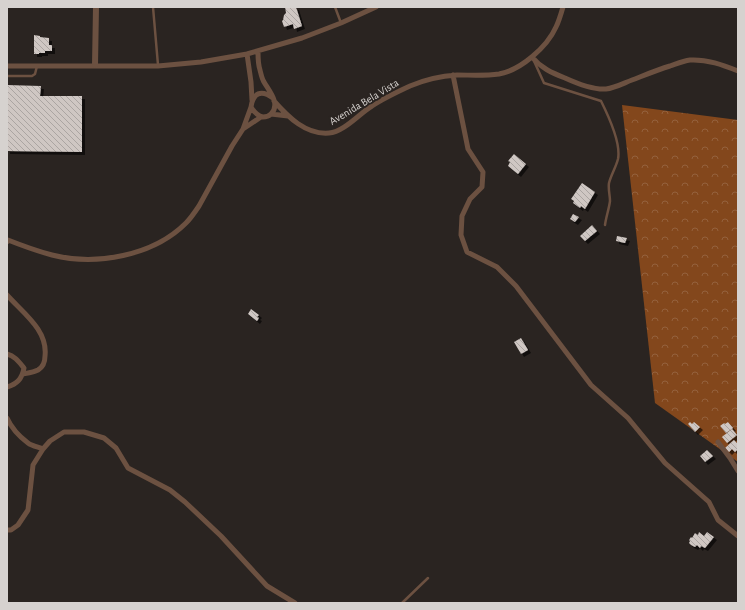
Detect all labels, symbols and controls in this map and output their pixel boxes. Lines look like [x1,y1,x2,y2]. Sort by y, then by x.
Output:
street label: Avenida Bela Vista [327,77,401,127]

